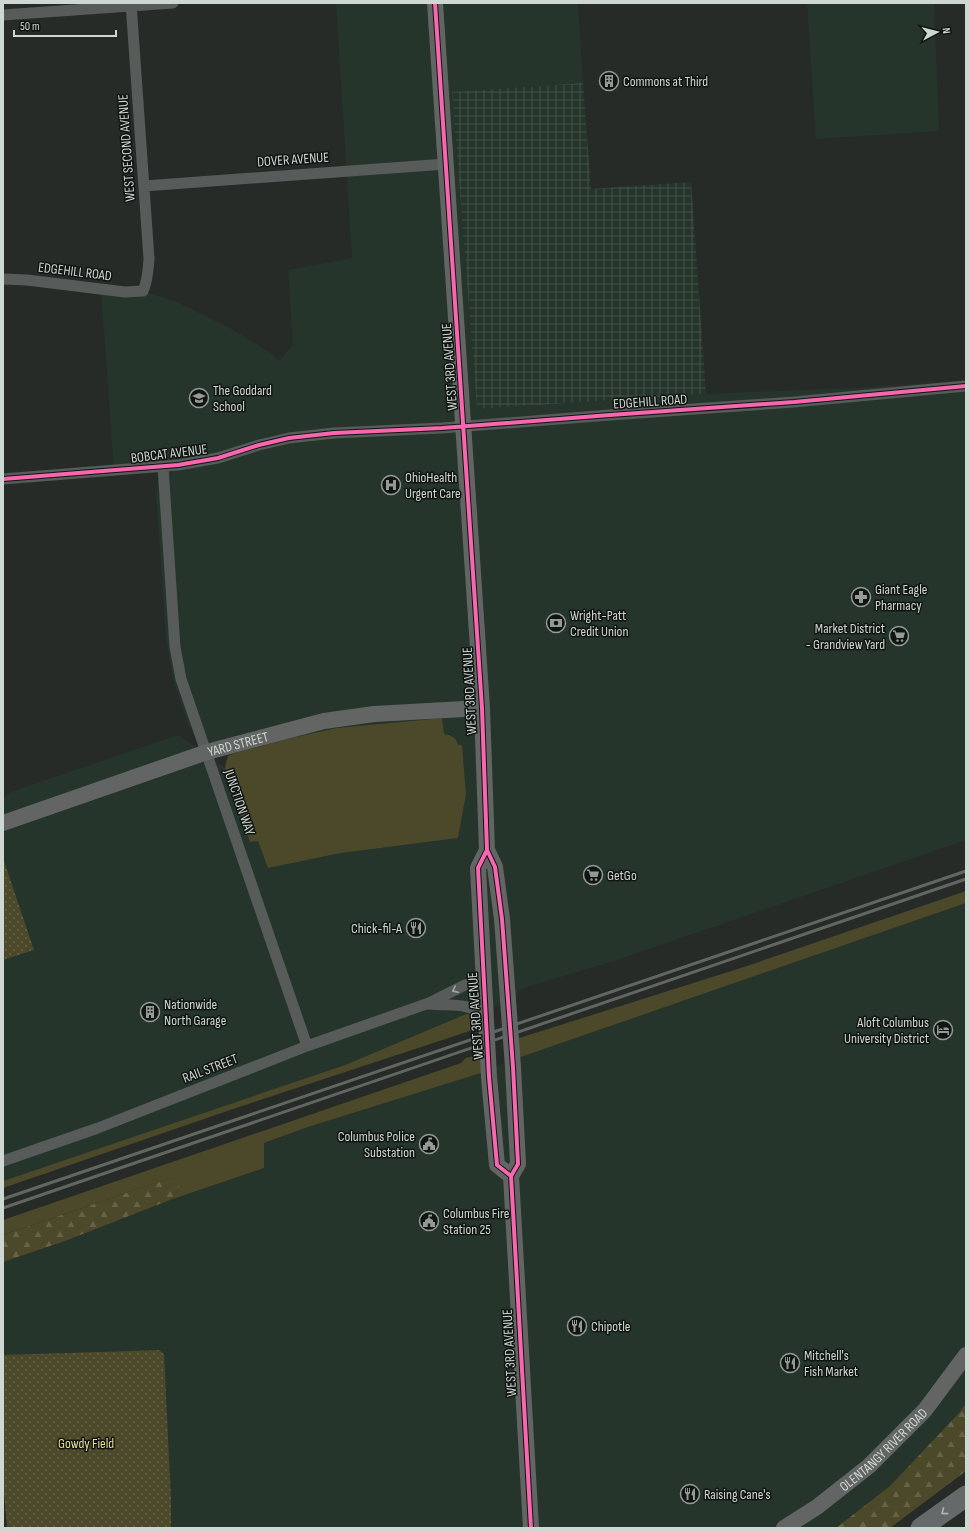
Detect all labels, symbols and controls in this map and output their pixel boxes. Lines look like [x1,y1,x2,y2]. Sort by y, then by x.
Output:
scale bar [14,12,116,38]
north arrow [917,12,957,52]
text: 50 m [20,19,40,34]
text: N [940,27,953,35]
building icon: Commons at Third [598,70,620,92]
place label: Commons at Third [623,73,708,90]
street label: WEST SECOND AVENUE [114,93,139,202]
street label: DOVER AVENUE [257,148,330,170]
street label: EDGEHILL ROAD [37,259,113,284]
street label: WEST 3RD AVENUE [438,322,461,411]
place label: The Goddard School [213,382,272,415]
school or university icon: The Goddard School [188,387,210,409]
street label: EDGEHILL ROAD [613,390,688,413]
street label: BOBCAT AVENUE [130,440,209,467]
place label: OhioHealth Urgent Care [405,469,461,502]
hospital icon: OhioHealth Urgent Care [380,474,402,496]
place label: Giant Eagle Pharmacy [875,581,927,614]
pharmacy icon: Giant Eagle Pharmacy [850,586,872,608]
place label: Wright-Patt Credit Union [570,607,628,640]
bank icon: Wright-Patt Credit Union [545,612,567,634]
place label: Market District - Grandview Yard [806,620,885,653]
supermarket icon: Market District - Grandview Yard [888,625,910,647]
street label: WEST 3RD AVENUE [459,647,480,735]
street label: YARD STREET [206,728,271,760]
street label: JUNCTION WAY [220,766,259,837]
supermarket icon: GetGo [582,864,604,886]
place label: GetGo [607,867,637,884]
restaurant icon: Chick-fil-A [405,917,427,939]
place label: Chick-fil-A [351,920,403,937]
street label: WEST 3RD AVENUE [464,971,487,1060]
one-way arrow [452,986,460,993]
place label: Nationwide North Garage [164,996,226,1029]
building icon: Nationwide North Garage [139,1001,161,1023]
place label: Aloft Columbus University District [844,1014,929,1047]
hotel icon: Aloft Columbus University District [932,1019,954,1041]
street label: RAIL STREET [180,1050,241,1087]
place label: Columbus Police Substation [338,1128,415,1161]
public building icon: Columbus Police Substation [418,1133,440,1155]
place label: Columbus Fire Station 25 [443,1205,509,1238]
public building icon: Columbus Fire Station 25 [418,1210,440,1232]
street label: WEST 3RD AVENUE [499,1309,520,1397]
restaurant icon: Chipotle [566,1315,588,1337]
place label: Chipotle [591,1318,631,1335]
place label: Mitchell's Fish Market [804,1347,858,1380]
restaurant icon: Mitchell's Fish Market [779,1352,801,1374]
street label: OLENTANGY RIVER ROAD [836,1404,931,1495]
park label: Gowdy Field [58,1435,114,1452]
restaurant icon: Raising Cane's [679,1483,701,1505]
place label: Raising Cane's [704,1486,771,1503]
one-way arrow [941,1508,948,1515]

